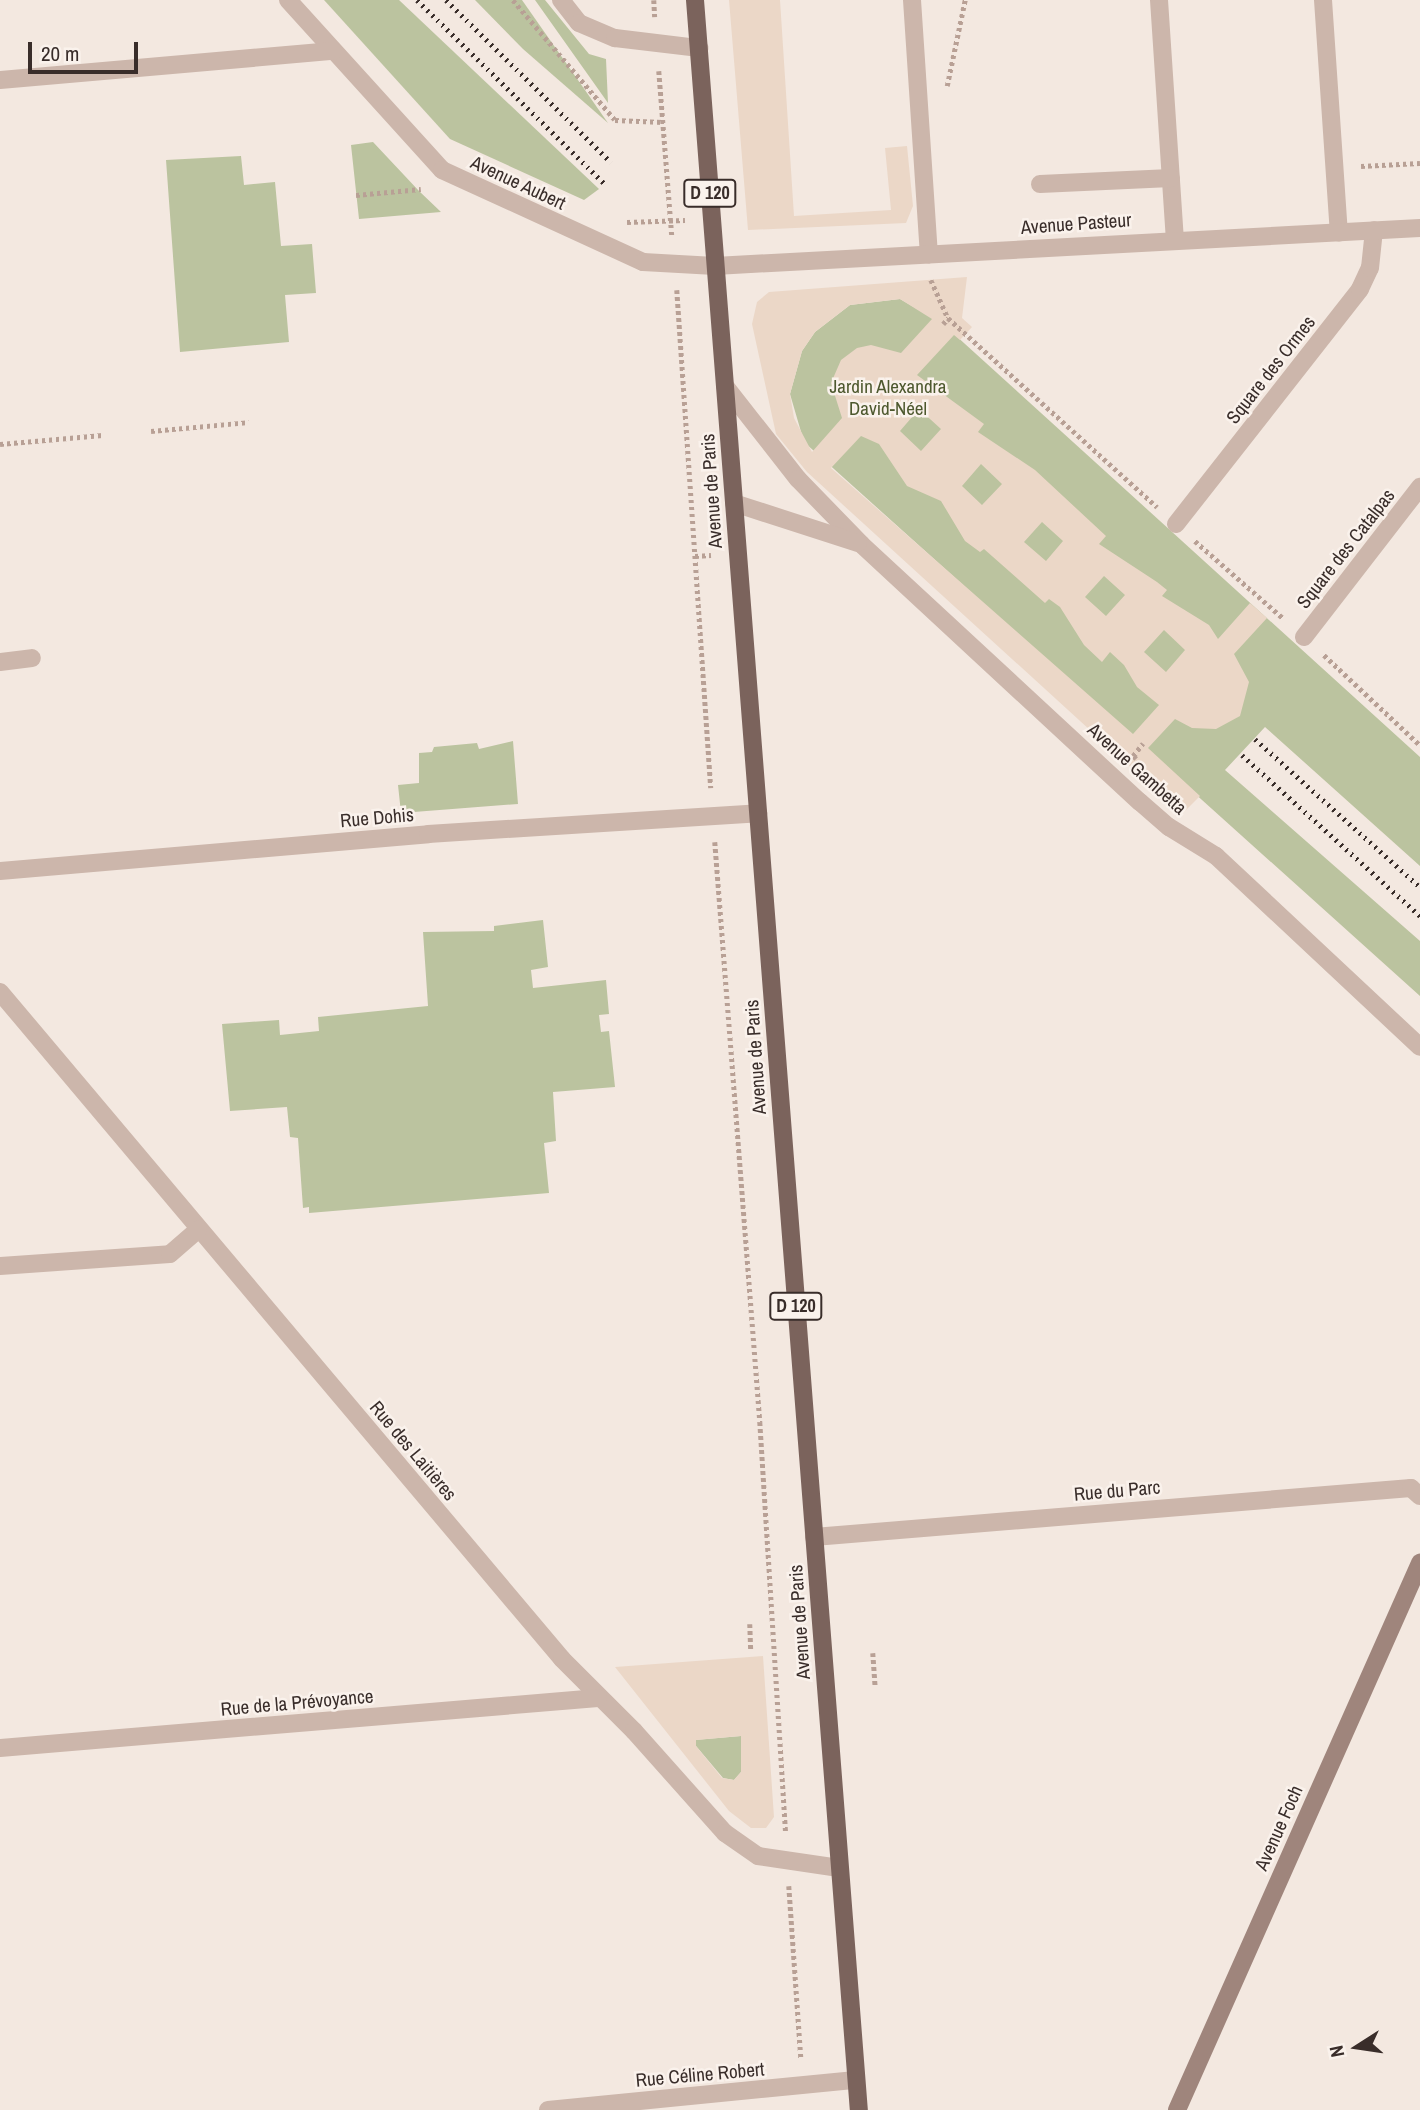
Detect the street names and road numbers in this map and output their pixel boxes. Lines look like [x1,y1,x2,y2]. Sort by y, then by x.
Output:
street label: Avenue Aubert [467,151,569,215]
road number: D 120 [682,178,738,208]
street label: Avenue Pasteur [1020,209,1132,239]
street label: Square des Ormes [1222,311,1320,429]
street label: Avenue de Paris [697,433,727,549]
street label: Square des Catalpas [1292,485,1400,613]
street label: Avenue Gambetta [1083,719,1191,819]
street label: Rue Dohis [339,803,415,833]
street label: Avenue de Paris [741,999,771,1115]
road number: D 120 [768,1292,824,1321]
street label: Rue des Laitières [365,1397,461,1505]
street label: Rue du Parc [1073,1476,1161,1506]
street label: Avenue de Paris [785,1564,815,1680]
street label: Rue de la Prévoyance [220,1685,374,1721]
street label: Avenue Foch [1250,1782,1308,1874]
street label: Rue Céline Robert [635,2058,765,2092]

